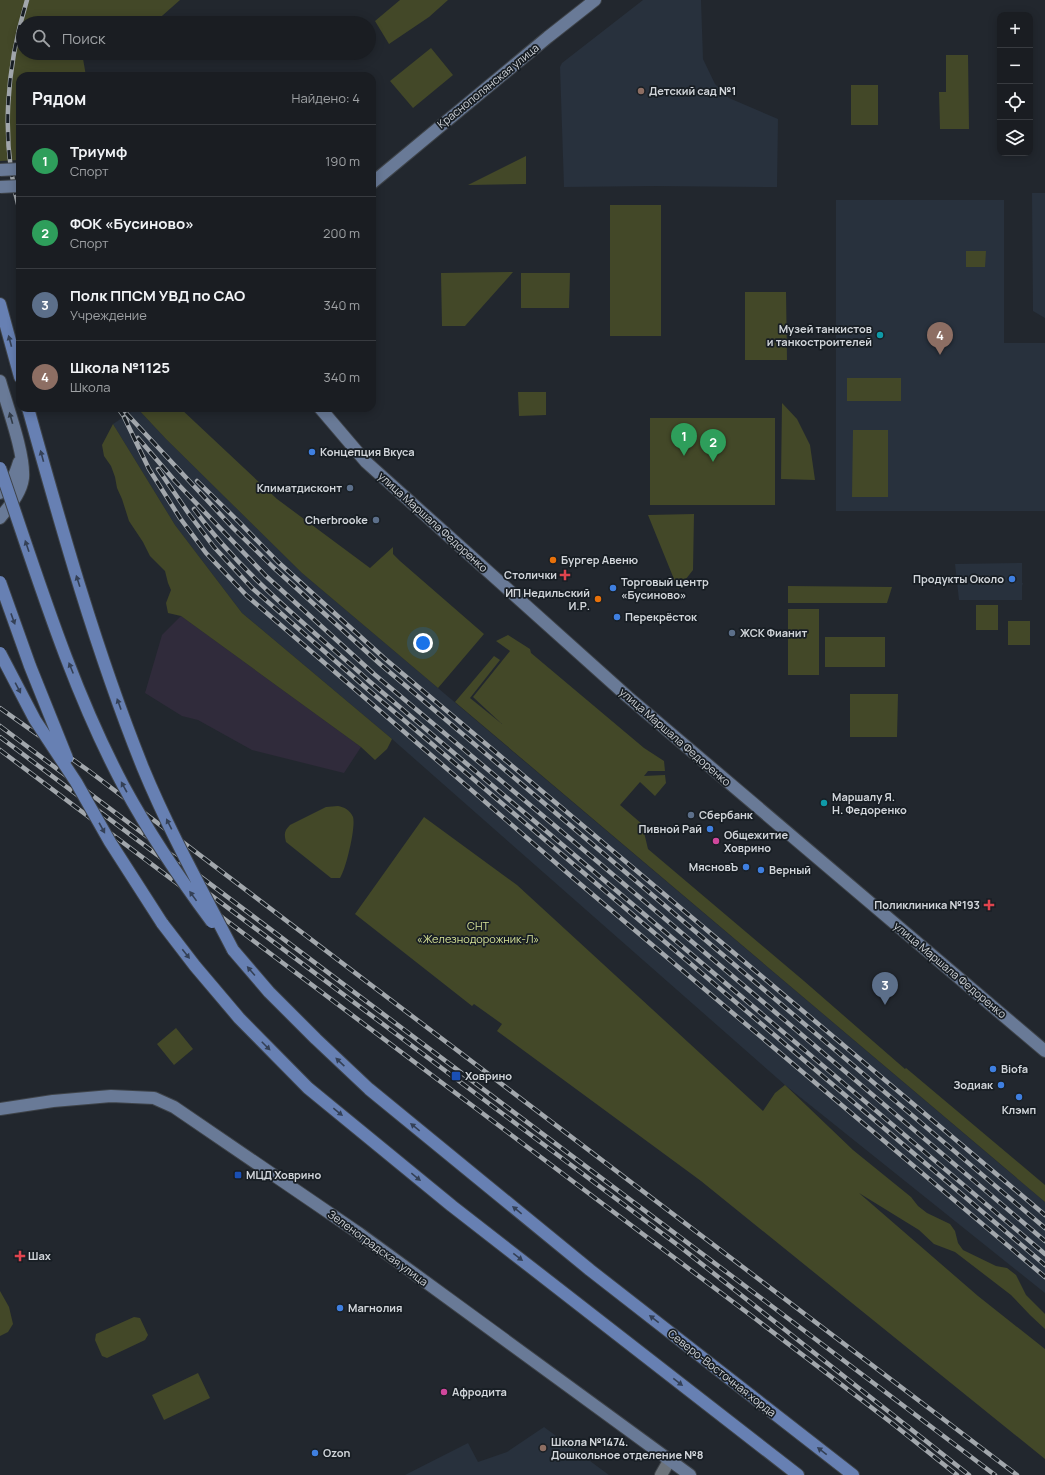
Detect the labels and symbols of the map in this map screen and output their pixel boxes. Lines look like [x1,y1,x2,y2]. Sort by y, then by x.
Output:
street label: Краснополянская улица [434,40,542,131]
place label: Детский сад №1 [649,83,736,98]
marker: Детский сад №1 [636,86,646,96]
place label: Музей танкистов и танкостроителей [767,321,872,349]
pin: 4 [927,322,953,355]
marker: Музей танкистов и танкостроителей [875,330,885,340]
one-way arrow [7,334,13,346]
one-way arrow [8,412,14,424]
pin: 1 [671,423,697,456]
pin: 2 [700,429,726,462]
place label: Концепция Вкуса [320,444,415,459]
marker: Концепция Вкуса [307,447,317,457]
one-way arrow [39,450,45,462]
street label: улица Маршала Федоренко [375,468,492,575]
place label: Климатдисконт [257,480,342,495]
marker: Климатдисконт [345,483,355,493]
place label: Cherbrooke [305,512,368,527]
marker: Cherbrooke [371,515,381,525]
one-way arrow [24,539,30,551]
place label: Бургер Авеню [561,552,638,567]
marker: Бургер Авеню [548,555,558,565]
place label: Столички [504,567,557,582]
marker: Столички [560,570,570,580]
place label: Продукты Около [913,571,1004,586]
place label: Торговый центр «Бусиново» [621,574,709,602]
marker: Продукты Около [1007,574,1017,584]
one-way arrow [75,575,81,587]
marker: Торговый центр «Бусиново» [608,583,618,593]
place label: ИП Недильский И.Р. [505,585,590,613]
marker: ИП Недильский И.Р. [593,594,603,604]
place label: Перекрёсток [625,609,698,624]
marker: Перекрёсток [612,612,622,622]
one-way arrow [10,613,16,625]
place label: ЖСК Фианит [740,625,808,640]
marker: ЖСК Фианит [727,628,737,638]
your location [413,633,433,653]
one-way arrow [67,662,74,674]
one-way arrow [15,682,21,693]
street label: улица Маршала Федоренко [616,684,735,789]
one-way arrow [116,698,122,710]
one-way arrow [121,781,127,792]
place label: Маршалу Я. Н. Федоренко [832,789,907,817]
marker: Маршалу Я. Н. Федоренко [819,798,829,808]
place label: Сбербанк [699,807,754,822]
marker: Сбербанк [686,810,696,820]
one-way arrow [166,819,172,830]
place label: Пивной Рай [639,821,702,836]
one-way arrow [98,822,105,834]
marker: Пивной Рай [705,824,715,834]
place label: Общежитие Ховрино [724,827,788,855]
marker: Общежитие Ховрино [711,836,721,846]
place label: МясновЪ [689,859,738,874]
marker: МясновЪ [741,862,751,872]
place label: Верный [769,862,811,877]
marker: Верный [756,865,766,875]
one-way arrow [189,891,197,902]
place label: Поликлиника №193 [874,897,980,912]
marker: Поликлиника №193 [983,899,995,911]
park label: СНТ «Железнодорожник-Л» [417,918,539,946]
street label: улица Маршала Федоренко [891,918,1010,1022]
one-way arrow [181,948,190,959]
one-way arrow [246,966,255,976]
pin: 3 [872,972,898,1005]
one-way arrow [261,1041,271,1051]
one-way arrow [336,1058,345,1067]
place label: Biofa [1001,1061,1028,1076]
marker: Biofa [988,1064,998,1074]
place label: Ховрино [465,1068,512,1083]
marker: Ховрино [450,1070,462,1082]
place label: Зодиак [953,1077,994,1092]
marker: Зодиак [996,1080,1006,1090]
marker: Клэмп [1014,1092,1024,1102]
place label: Клэмп [1002,1102,1036,1117]
one-way arrow [333,1108,343,1117]
one-way arrow [410,1122,420,1131]
place label: МЦД Ховрино [246,1167,321,1182]
marker: МЦД Ховрино [233,1170,243,1180]
one-way arrow [411,1172,422,1181]
one-way arrow [511,1205,522,1214]
street label: Зеленоградская улица [325,1206,431,1289]
place label: Шах [28,1248,51,1263]
marker: Шах [15,1251,25,1261]
one-way arrow [513,1253,524,1262]
place label: Магнолия [348,1300,402,1315]
marker: Магнолия [335,1303,345,1313]
one-way arrow [648,1315,659,1324]
street label: Северо-Восточная хорда [665,1326,780,1420]
one-way arrow [673,1378,684,1387]
place label: Афродита [452,1384,507,1399]
marker: Афродита [439,1387,449,1397]
place label: Школа №1474. Дошкольное отделение №8 [551,1434,704,1462]
marker: Школа №1474. Дошкольное отделение №8 [538,1443,548,1453]
place label: Ozon [323,1445,350,1460]
one-way arrow [817,1447,828,1455]
marker: Ozon [310,1448,320,1458]

